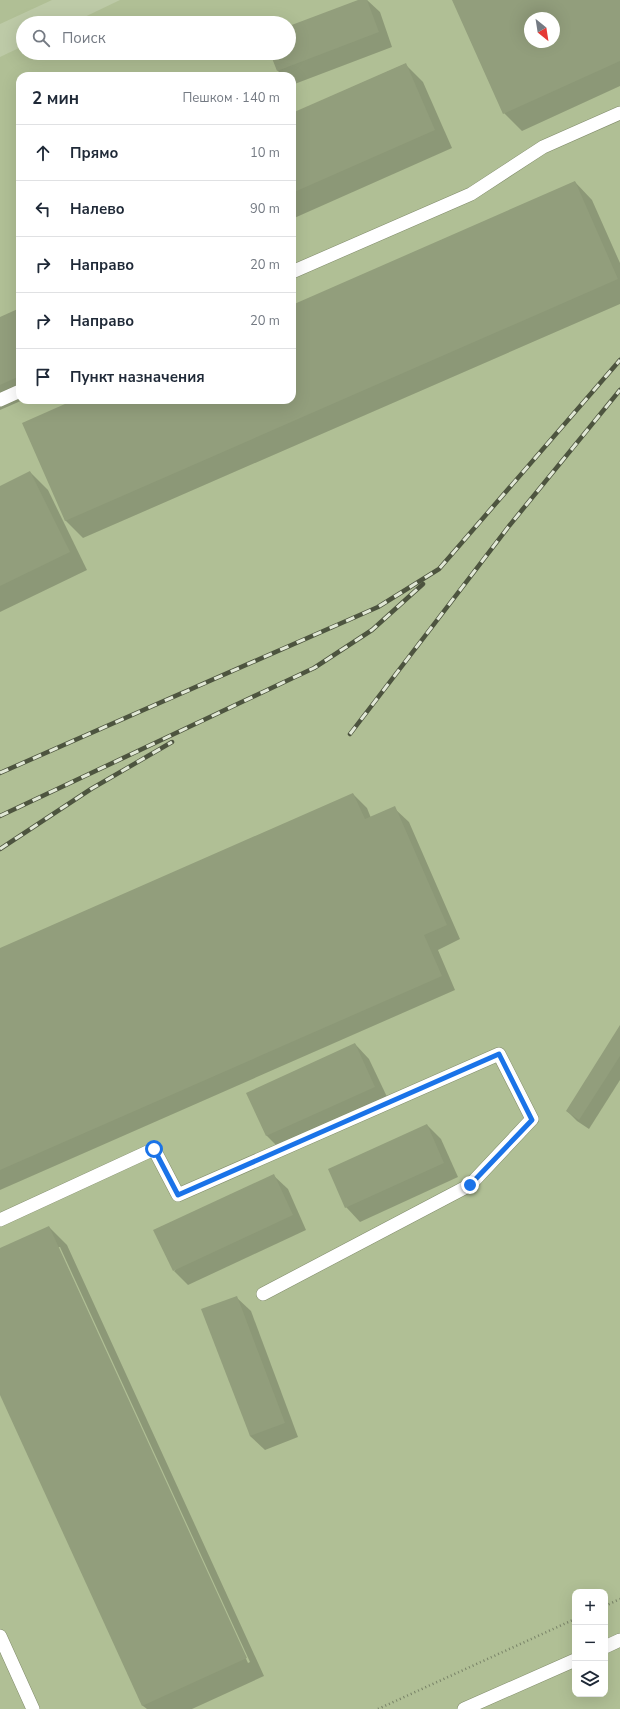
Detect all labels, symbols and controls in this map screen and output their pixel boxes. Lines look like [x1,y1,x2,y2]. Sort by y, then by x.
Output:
north arrow [524,12,560,48]
search box [16,16,296,60]
icon: search [30,27,52,49]
text: Поиск [62,28,106,48]
text: 2 мин [32,87,79,110]
text: Пешком · 140 m [182,89,280,107]
icon: ahead [32,142,54,164]
text: Прямо [70,143,118,163]
text: 10 m [250,144,280,162]
icon: left [32,198,54,220]
text: Налево [70,199,125,219]
text: 90 m [250,200,280,218]
icon: right [32,254,54,276]
text: Направо [70,255,134,275]
text: 20 m [250,256,280,274]
icon: right [32,310,54,332]
text: Направо [70,311,134,331]
text: 20 m [250,312,280,330]
icon: arrive [32,366,54,388]
text: Пункт назначения [70,367,205,387]
route start [145,1140,163,1158]
route end [461,1176,479,1194]
map controls [572,1589,608,1697]
button: + [572,1589,608,1625]
button: − [572,1625,608,1661]
button: layers [572,1661,608,1697]

